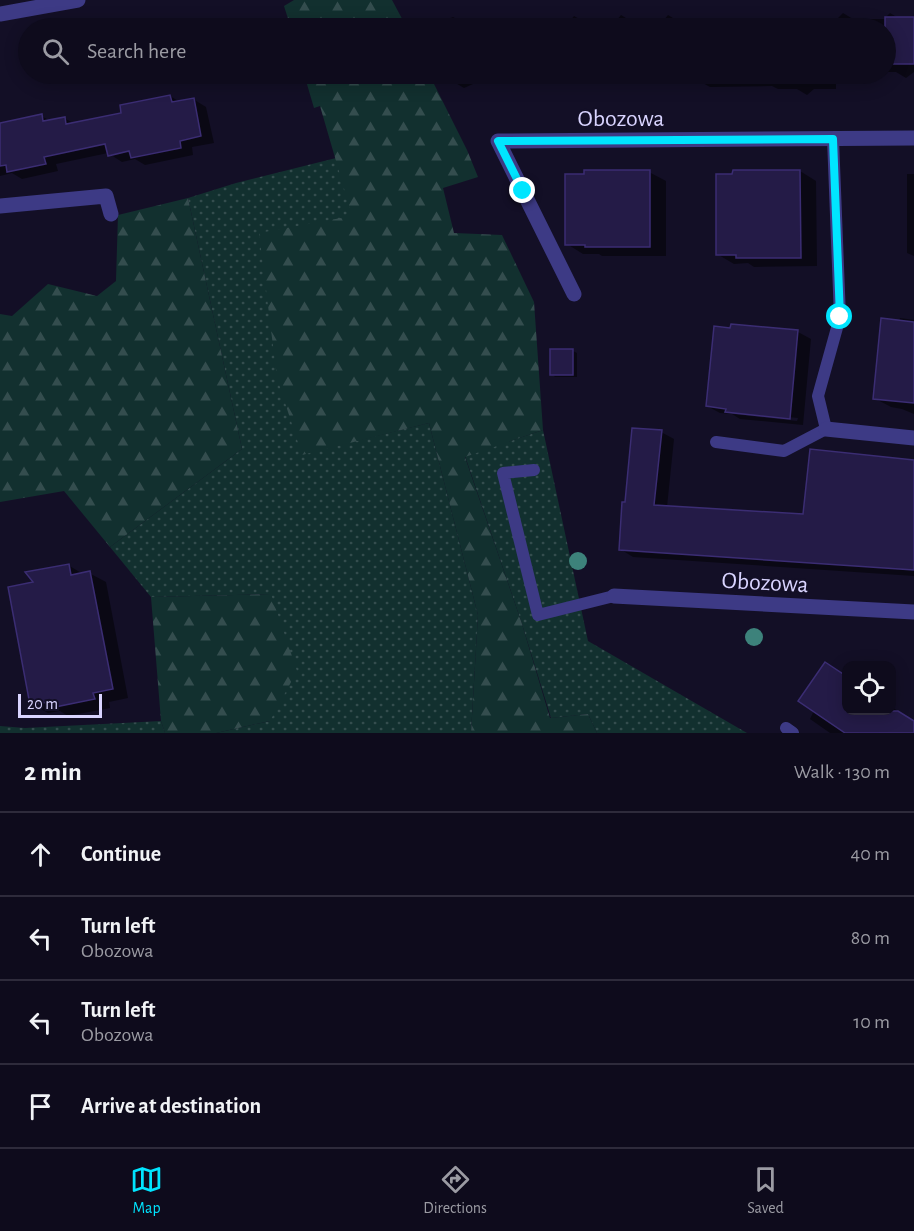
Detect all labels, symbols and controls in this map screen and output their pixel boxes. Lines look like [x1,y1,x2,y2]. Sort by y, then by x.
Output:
search box [18,18,896,84]
icon: search [39,35,72,68]
text: Search here [87,40,186,62]
street label: Obozowa [578,107,664,131]
route end [509,177,535,203]
route start [826,303,852,329]
street label: Obozowa [721,569,809,597]
map controls [842,661,896,715]
button: locate [842,661,896,715]
scale bar [18,691,102,718]
text: 20 m [27,696,58,712]
text: 2 min [24,759,82,785]
text: Walk · 130 m [794,762,890,782]
icon: ahead [24,838,57,871]
text: Continue [81,843,161,865]
text: 40 m [851,844,890,864]
text: Turn left [81,915,155,937]
icon: left [24,922,57,955]
text: 80 m [851,928,890,948]
text: Obozowa [81,941,153,961]
text: Turn left [81,999,155,1021]
icon: left [24,1006,57,1039]
text: 10 m [853,1012,890,1032]
text: Obozowa [81,1025,153,1045]
icon: arrive [24,1090,57,1123]
text: Arrive at destination [81,1095,261,1117]
tab: Map [130,1163,163,1218]
tab: Directions [423,1163,487,1218]
tab: Saved [747,1163,784,1218]

